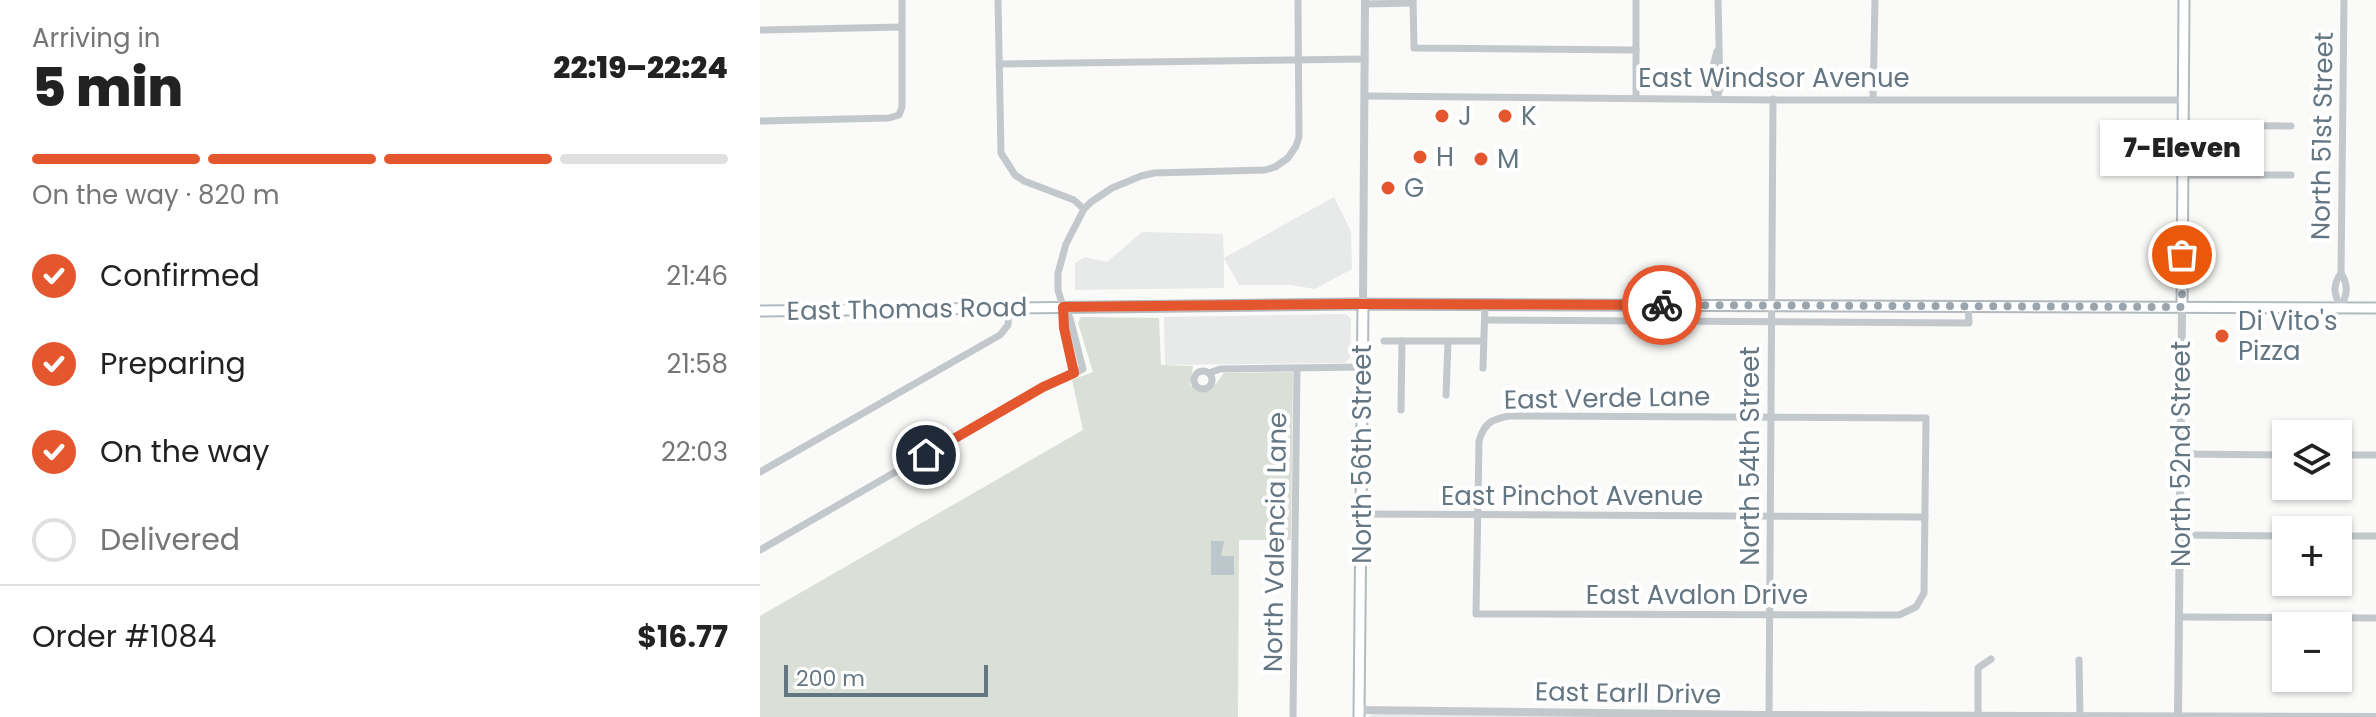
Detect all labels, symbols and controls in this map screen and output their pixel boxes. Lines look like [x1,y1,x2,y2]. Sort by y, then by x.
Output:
text: Arriving in [32,20,161,56]
street label: North 51st Street [2302,31,2342,241]
text: 22:19–22:24 [553,46,728,89]
text: 5 min [32,51,183,124]
street label: East Windsor Avenue [1638,60,1910,96]
place label: J [1458,98,1472,134]
place label: K [1521,98,1537,134]
marker: J [1433,107,1451,125]
marker: K [1496,107,1514,125]
callout: 7-Eleven [2100,119,2264,175]
text: 7-Eleven [2123,130,2241,166]
place label: H [1436,139,1454,175]
place label: M [1497,141,1519,177]
marker: H [1411,148,1429,166]
marker: M [1472,150,1490,168]
place label: G [1404,170,1424,206]
text: On the way · 820 m [32,177,280,213]
marker: G [1379,179,1397,197]
pin [2148,221,2216,289]
icon: bag [2160,233,2204,277]
icon: check [32,254,76,298]
text: Confirmed [100,254,260,297]
text: 21:46 [666,258,728,294]
courier [1622,265,1702,345]
icon: bike [1640,283,1684,327]
street label: East Thomas Road [786,289,1028,329]
place label: Di Vito's Pizza [2238,303,2338,369]
marker: Di Vito's Pizza [2213,327,2231,345]
street label: North 52nd Street [2163,341,2199,567]
icon: check [32,342,76,386]
text: Preparing [100,342,246,385]
street label: North 56th Street [1344,344,1380,564]
text: 21:58 [666,346,728,382]
street label: North 54th Street [1732,346,1768,566]
street label: East Verde Lane [1503,378,1711,418]
street label: North Valencia Lane [1255,412,1295,672]
map controls [2272,420,2352,692]
button: layers [2272,420,2352,500]
pin [892,421,960,489]
icon: check [32,430,76,474]
text: On the way [100,430,269,473]
icon: home [904,433,948,477]
text: 22:03 [661,434,728,470]
street label: East Pinchot Avenue [1441,478,1703,514]
button: + [2272,516,2352,596]
text: Delivered [100,518,240,561]
street label: East Avalon Drive [1586,577,1808,613]
button: − [2272,612,2352,692]
text: Order #1084 [32,615,216,658]
text: $16.77 [637,615,728,658]
scale bar [784,661,988,697]
text: 200 m [796,663,865,694]
street label: East Earll Drive [1534,673,1722,713]

